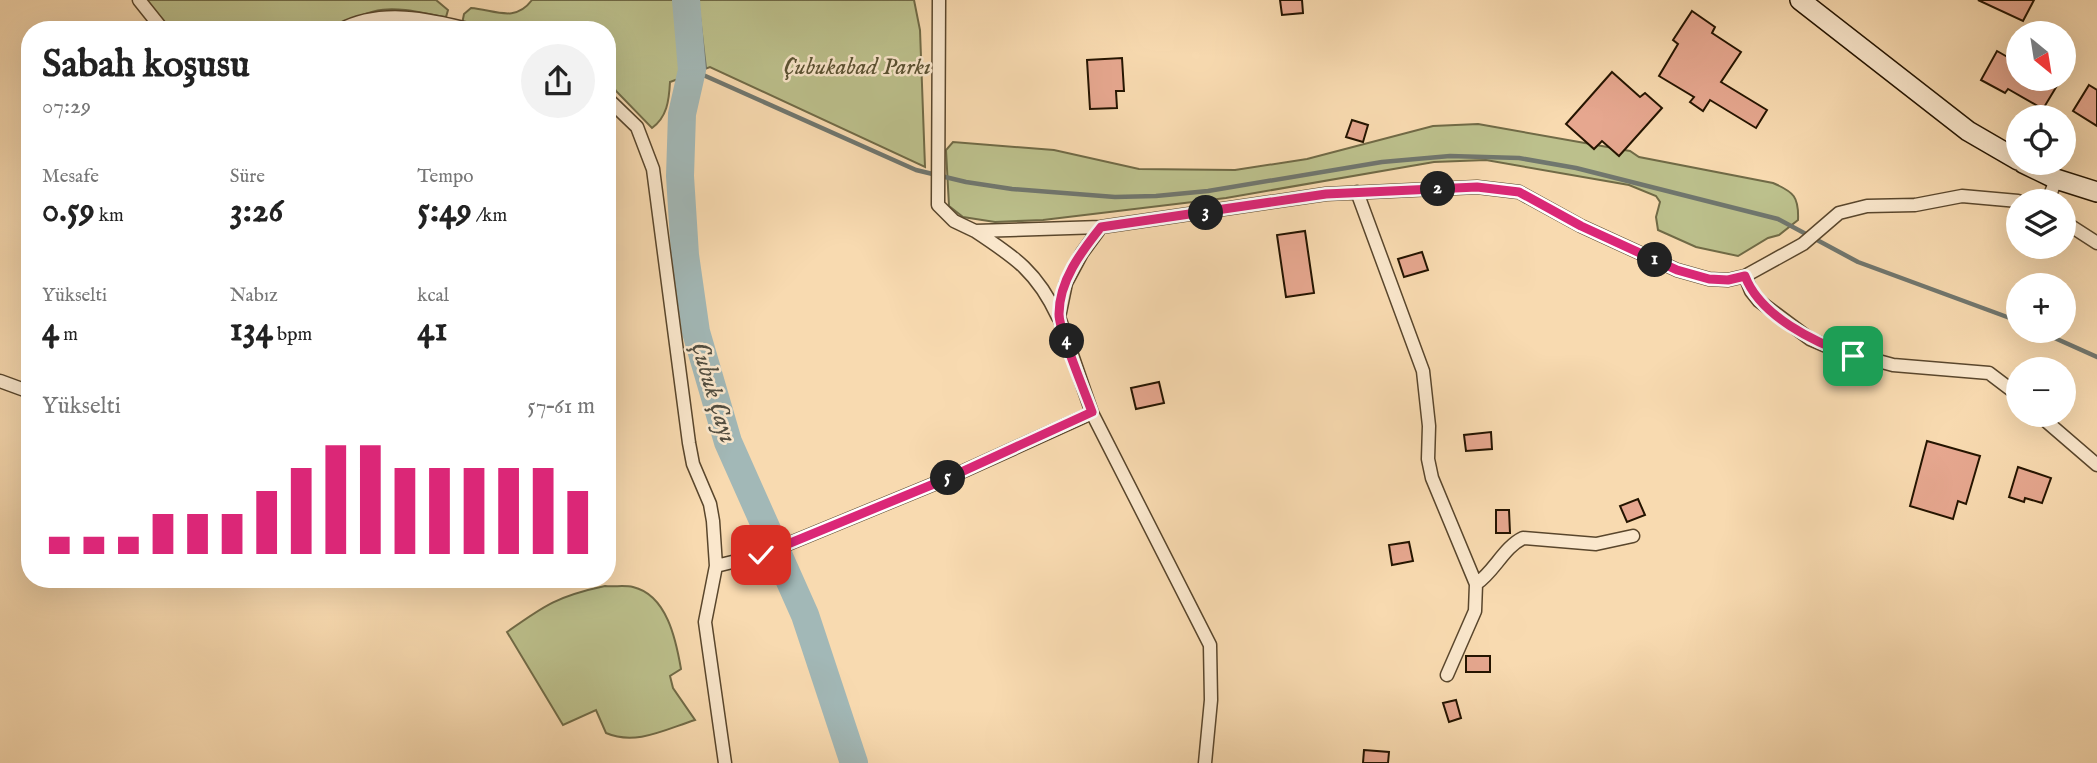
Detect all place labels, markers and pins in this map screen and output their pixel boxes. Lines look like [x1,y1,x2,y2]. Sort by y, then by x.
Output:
pin: 2 [1420,172,1456,206]
pin: 3 [1188,196,1224,230]
pin: 1 [1638,243,1672,278]
pin: 4 [1050,324,1084,358]
pin [1823,326,1883,386]
pin: 5 [930,461,965,496]
pin [731,525,791,585]

